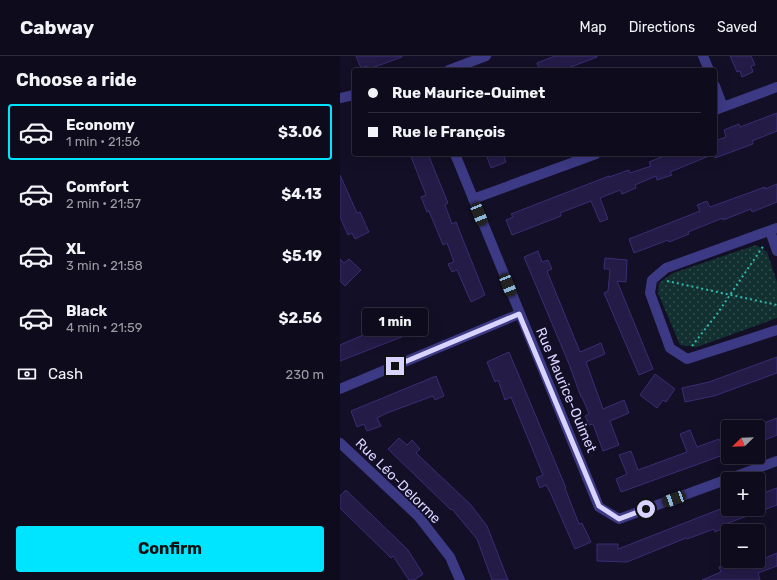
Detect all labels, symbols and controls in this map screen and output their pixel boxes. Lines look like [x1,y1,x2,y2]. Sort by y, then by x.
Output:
text: Cabway [20,16,94,39]
text: Map [580,19,607,36]
text: Directions [629,19,695,36]
text: Saved [717,19,757,36]
text: Choose a ride [16,69,137,91]
text: Rue Maurice-Ouimet [392,84,545,102]
icon: car [18,114,54,150]
text: Economy [66,116,135,134]
text: $3.06 [278,123,322,141]
text: Rue le François [392,123,505,141]
text: 1 min · 21:56 [66,134,140,149]
icon: car [18,176,54,212]
text: Comfort [66,178,129,196]
text: $4.13 [281,185,322,203]
text: 2 min · 21:57 [66,196,141,211]
car [469,201,489,227]
icon: car [18,238,54,274]
text: XL [66,240,85,258]
text: $5.19 [282,247,322,265]
text: 3 min · 21:58 [66,258,143,273]
car [498,272,518,298]
icon: car [18,300,54,336]
text: Black [66,302,107,320]
callout: 1 min [362,308,428,336]
text: $2.56 [279,309,322,327]
text: 1 min [378,314,412,329]
text: 4 min · 21:59 [66,320,142,335]
street label: Rue Maurice-Ouimet [532,325,600,456]
route end [386,357,404,375]
icon: cash [16,363,38,385]
text: Cash [48,365,83,383]
text: 230 m [286,367,324,382]
north arrow [721,420,765,464]
map controls [721,420,765,568]
street label: Rue Léo-Delorme [352,435,444,527]
button: + [721,472,765,516]
car [661,489,687,509]
route start [637,500,655,518]
button: − [721,524,765,568]
button: Confirm [16,526,324,572]

